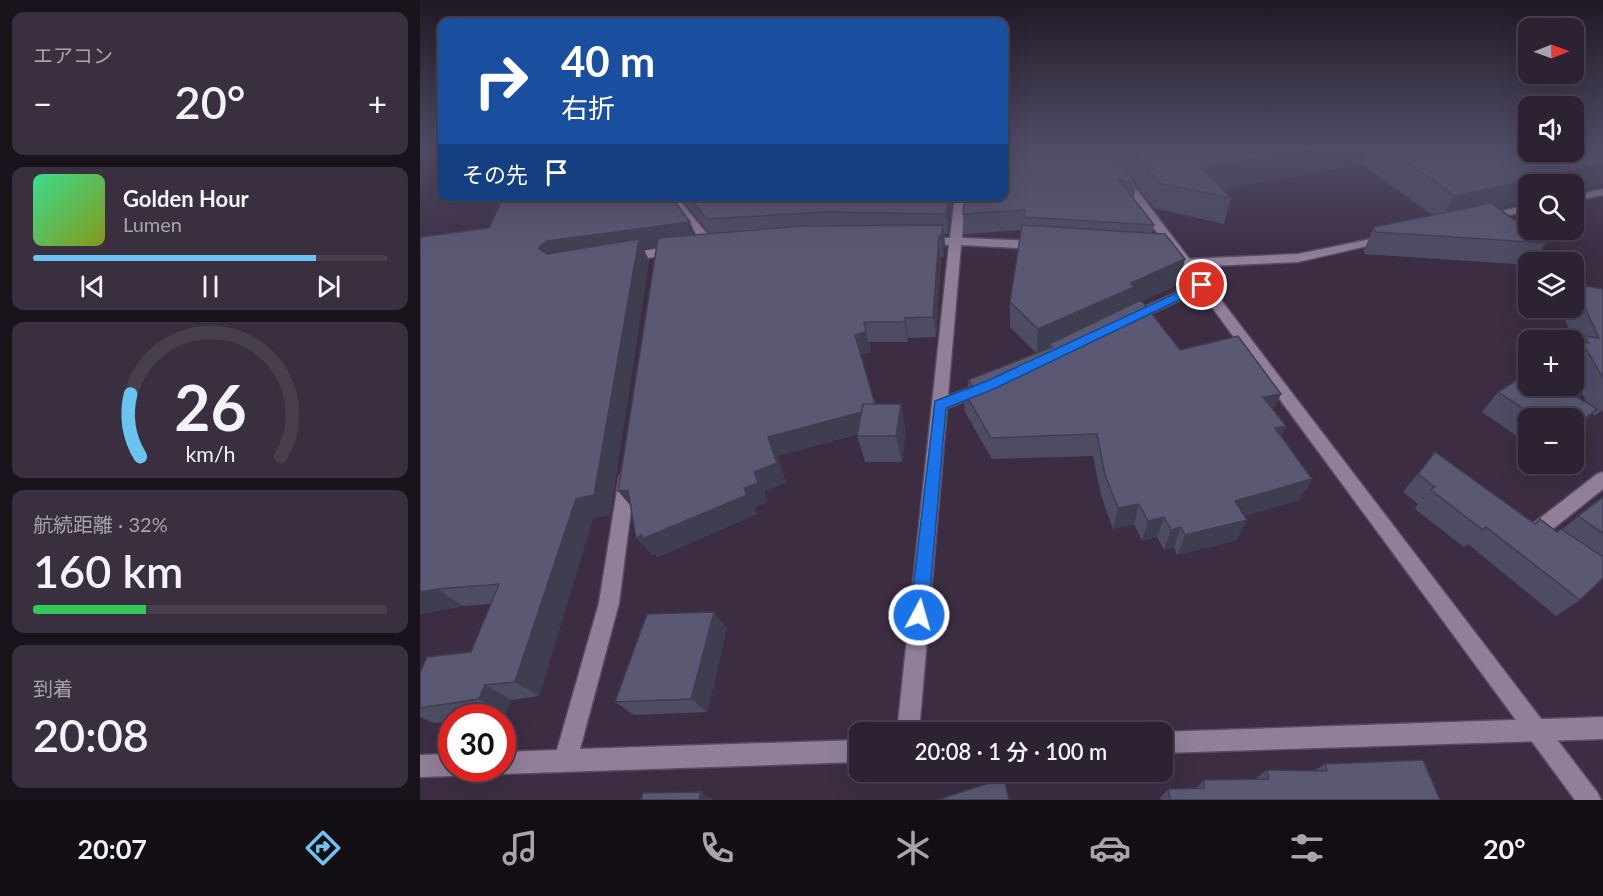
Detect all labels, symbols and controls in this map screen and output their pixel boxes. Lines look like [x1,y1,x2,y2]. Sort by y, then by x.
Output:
north arrow [1518,18,1584,84]
map controls [1518,18,1584,474]
text: 40 m [561,36,655,86]
icon: right [462,42,540,120]
text: エアコン [33,43,113,67]
text: 20° [175,75,245,129]
text: − [33,83,52,123]
text: + [368,83,387,123]
text: 右折 [561,91,615,124]
button: sound [1518,96,1584,162]
icon: arrive [540,156,573,189]
text: その先 [462,161,528,188]
button: search [1518,174,1584,240]
text: Golden Hour [123,185,249,212]
text: Lumen [123,212,182,236]
button: layers [1518,252,1584,318]
pin [1176,259,1227,310]
icon: arrive [1185,268,1218,301]
icon: previous [76,270,109,303]
icon: pause [194,270,227,303]
icon: next [312,270,345,303]
button: + [1518,330,1584,396]
text: 26 [174,369,246,444]
button: − [1518,408,1584,474]
text: km/h [185,441,235,467]
text: 航続距離 · 32% [33,512,168,536]
text: 160 km [33,544,183,598]
position arrow [887,583,951,647]
text: 到着 [33,676,73,700]
speed limit sign: 30 [438,704,516,782]
text: 20:08 [33,708,149,762]
text: 20:08 · 1 分 · 100 m [915,738,1107,765]
icon: directions [302,827,344,869]
icon: music [499,827,541,869]
icon: phone [696,827,738,869]
icon: climate [892,827,934,869]
icon: car [1089,827,1131,869]
icon: filters [1286,827,1328,869]
text: 20:07 [77,832,147,865]
text: 20° [1483,832,1525,865]

